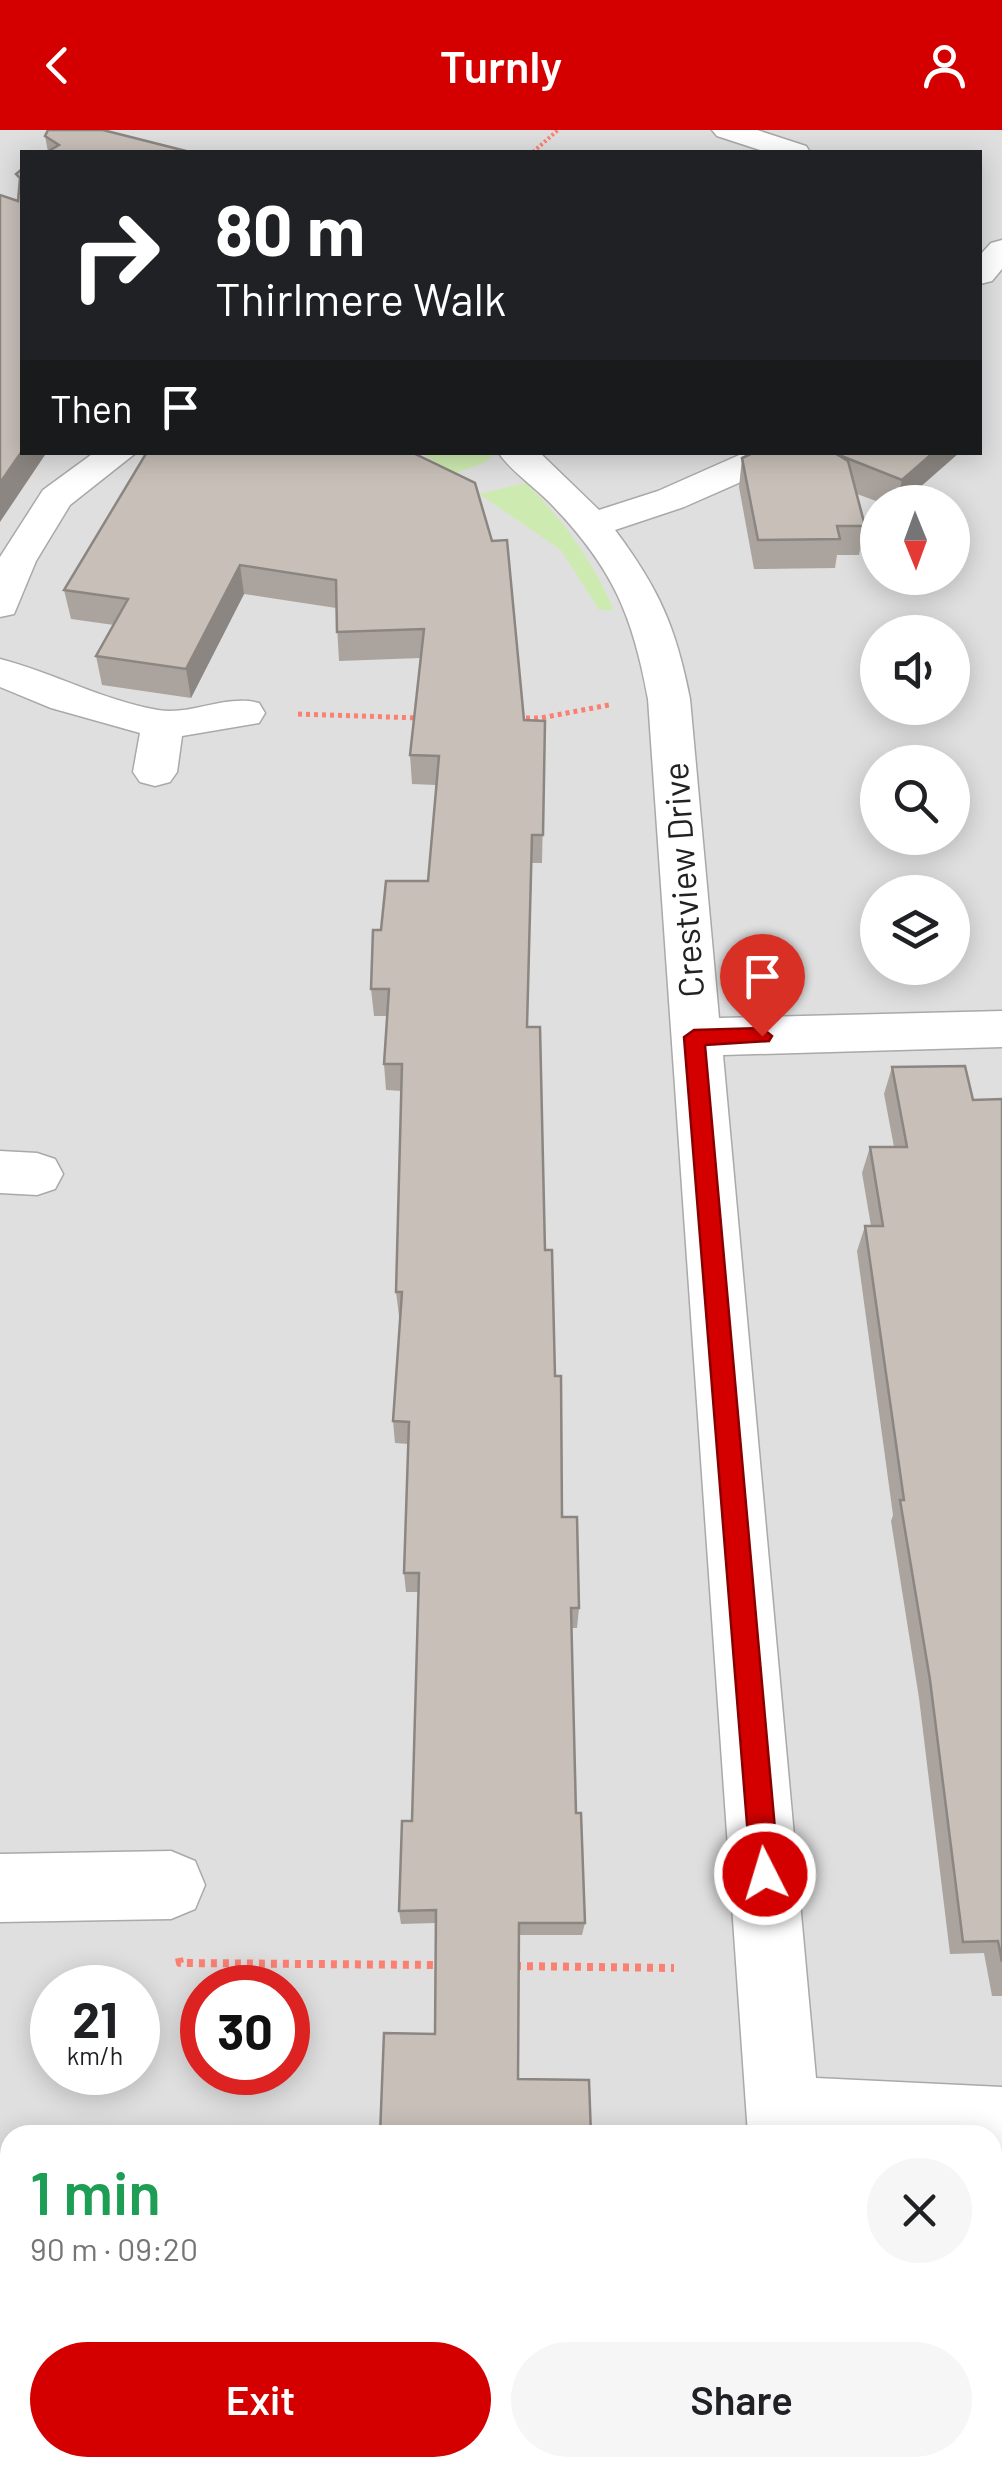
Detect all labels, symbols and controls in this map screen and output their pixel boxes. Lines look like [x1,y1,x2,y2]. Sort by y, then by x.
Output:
icon: back [30,38,85,93]
text: Turnly [440,38,562,92]
icon: person [917,38,972,93]
text: 80 m [215,186,365,270]
icon: right [50,190,180,320]
text: Thirlmere Walk [215,271,506,325]
icon: arrive [153,380,208,435]
text: Then [50,385,133,431]
north arrow [860,485,970,595]
map controls [860,485,970,985]
button: sound [860,615,970,725]
button: search [860,745,970,855]
street label: Crestview Drive [653,761,711,999]
button: layers [860,875,970,985]
pin [720,934,805,1037]
icon: arrive [735,949,790,1004]
position arrow [713,1822,817,1926]
speed limit sign: 30 [180,1965,310,2095]
text: 21 [72,1988,118,2048]
text: km/h [67,2040,123,2070]
text: 1 min [30,2155,161,2227]
button: close [867,2158,972,2263]
text: 90 m · 09:20 [30,2229,198,2267]
button: Exit [30,2342,491,2457]
button: Share [511,2342,972,2457]

